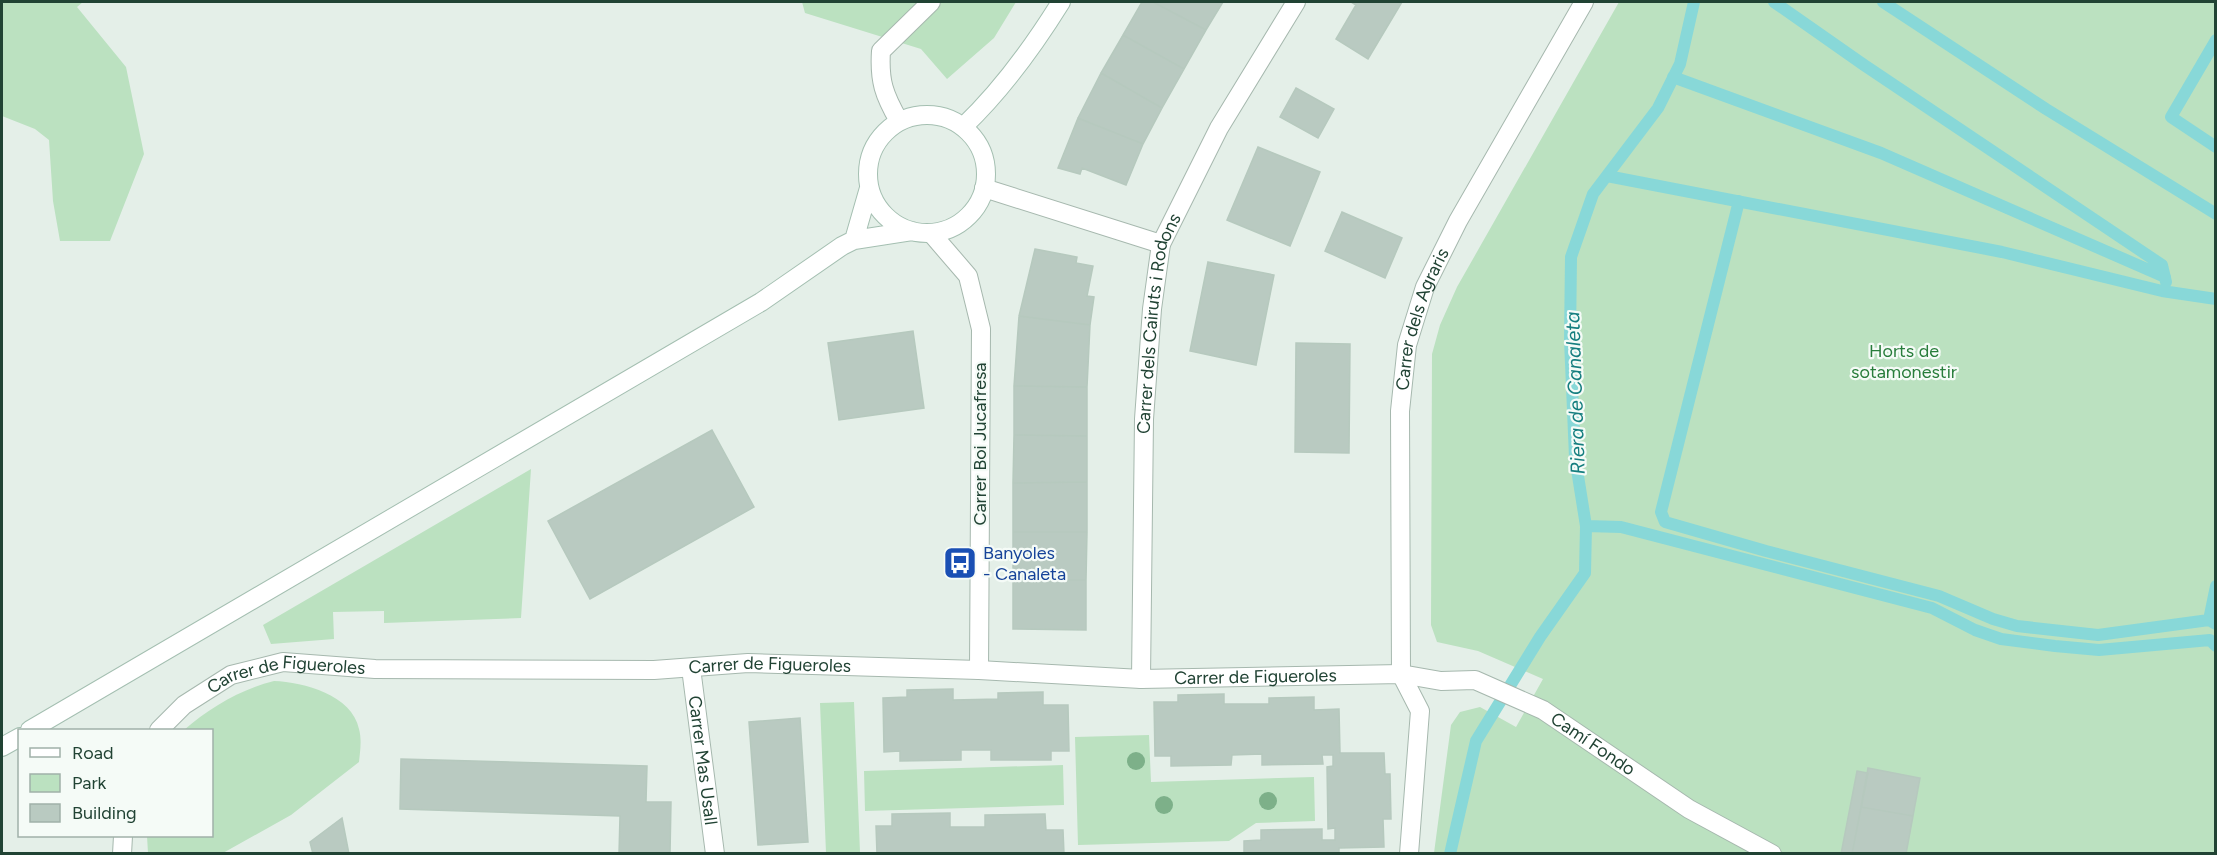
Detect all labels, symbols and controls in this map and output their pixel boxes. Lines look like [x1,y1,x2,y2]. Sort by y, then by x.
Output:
street label: Carrer dels Cairuts i Rodons [1133,210,1186,434]
street label: Carrer dels Agraris [1391,244,1454,392]
water label: Riera de Canaleta [1560,311,1590,475]
park label: Horts de sotamonestir [1851,340,1957,383]
street label: Carrer Boi Jucafresa [969,362,991,526]
place label: Banyoles - Canaleta [983,542,1066,585]
bus stop icon: Banyoles - Canaleta [942,545,978,581]
street label: Carrer de Figueroles [203,651,366,699]
street label: Carrer de Figueroles [688,652,851,678]
street label: Carrer de Figueroles [1174,664,1337,689]
street label: Carrer Mas Usall [684,694,722,826]
street label: Camí Fondo [1547,707,1639,780]
legend [18,729,213,837]
text: Road [72,742,113,764]
text: Park [72,772,107,794]
text: Building [72,802,137,824]

